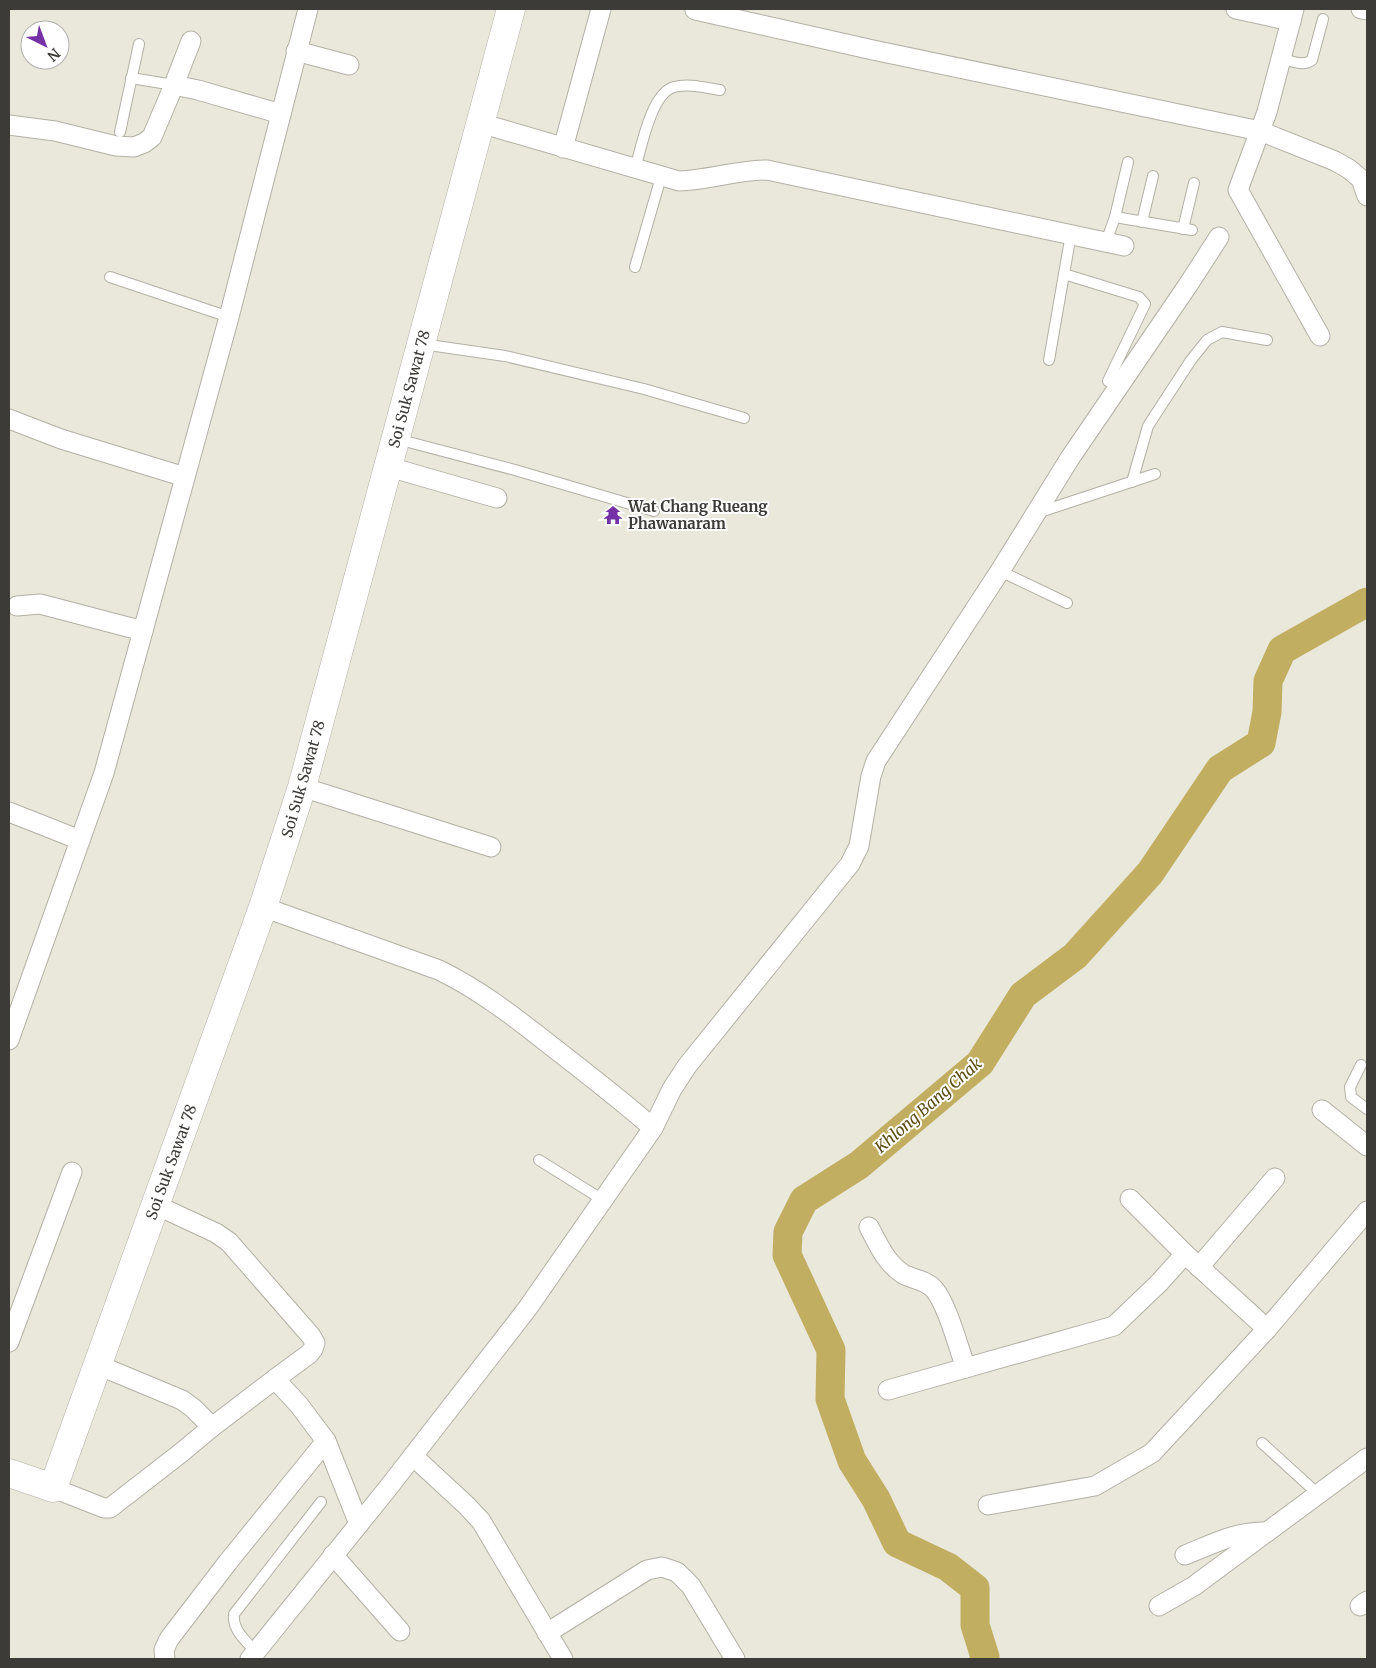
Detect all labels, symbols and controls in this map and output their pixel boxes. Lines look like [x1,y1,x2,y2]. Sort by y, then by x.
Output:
north arrow [20,20,70,70]
text: N [44,44,64,65]
street label: Soi Suk Sawat 78 [384,328,434,450]
place label: Wat Chang Rueang Phawanaram [627,497,768,533]
temple icon: Wat Chang Rueang Phawanaram [602,504,624,526]
street label: Soi Suk Sawat 78 [277,718,329,840]
water label: Khlong Bang Chak [870,1053,986,1158]
street label: Soi Suk Sawat 78 [141,1102,201,1222]

